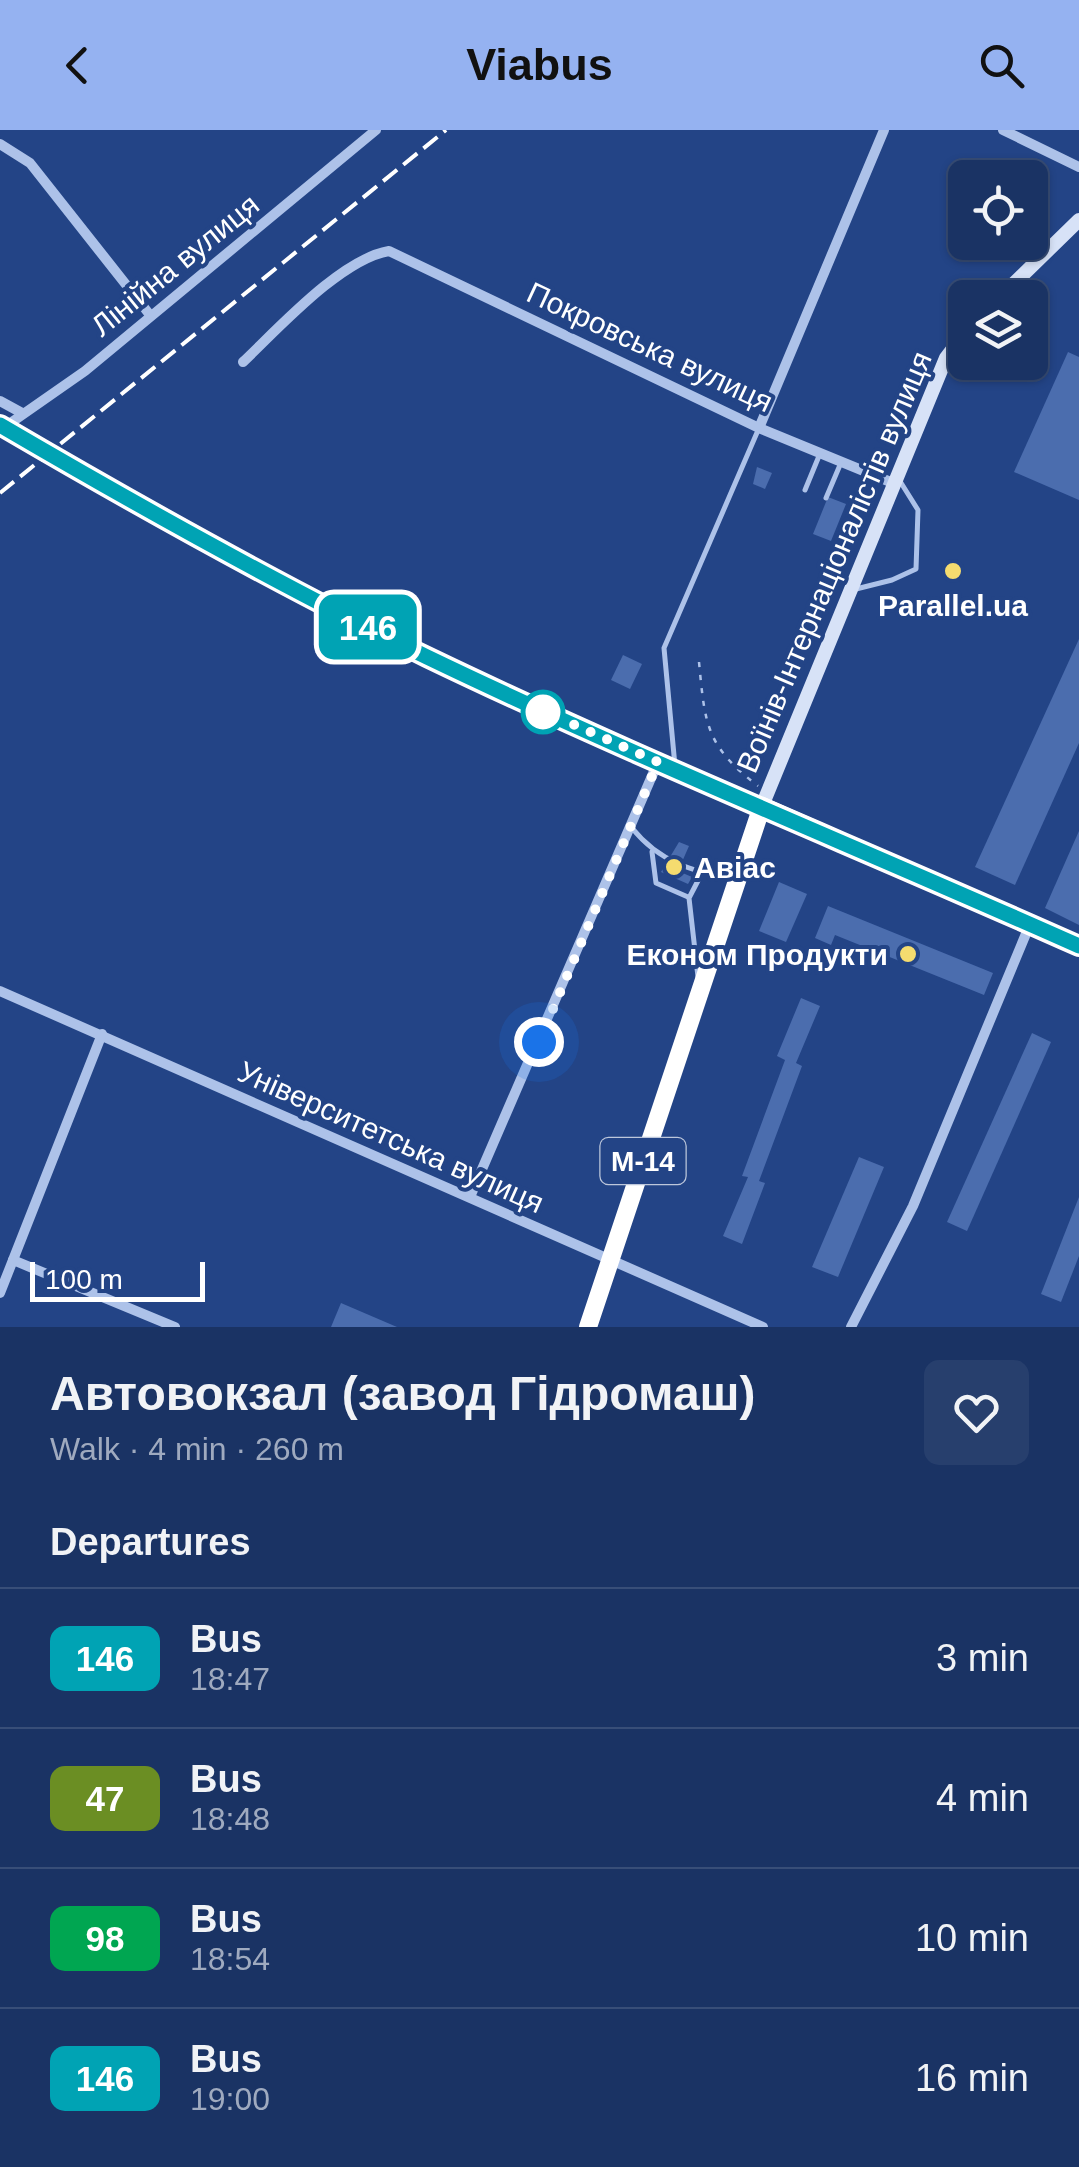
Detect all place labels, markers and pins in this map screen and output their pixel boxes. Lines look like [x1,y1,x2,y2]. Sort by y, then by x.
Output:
marker: Parallel.ua [942,560,964,582]
place label: Parallel.ua [878,589,1028,622]
unlabelled marker [522,691,564,733]
place label: Авіас [694,851,776,884]
marker: Авіас [663,856,685,878]
place label: Економ Продукти [626,938,888,971]
marker: Економ Продукти [897,943,919,965]

